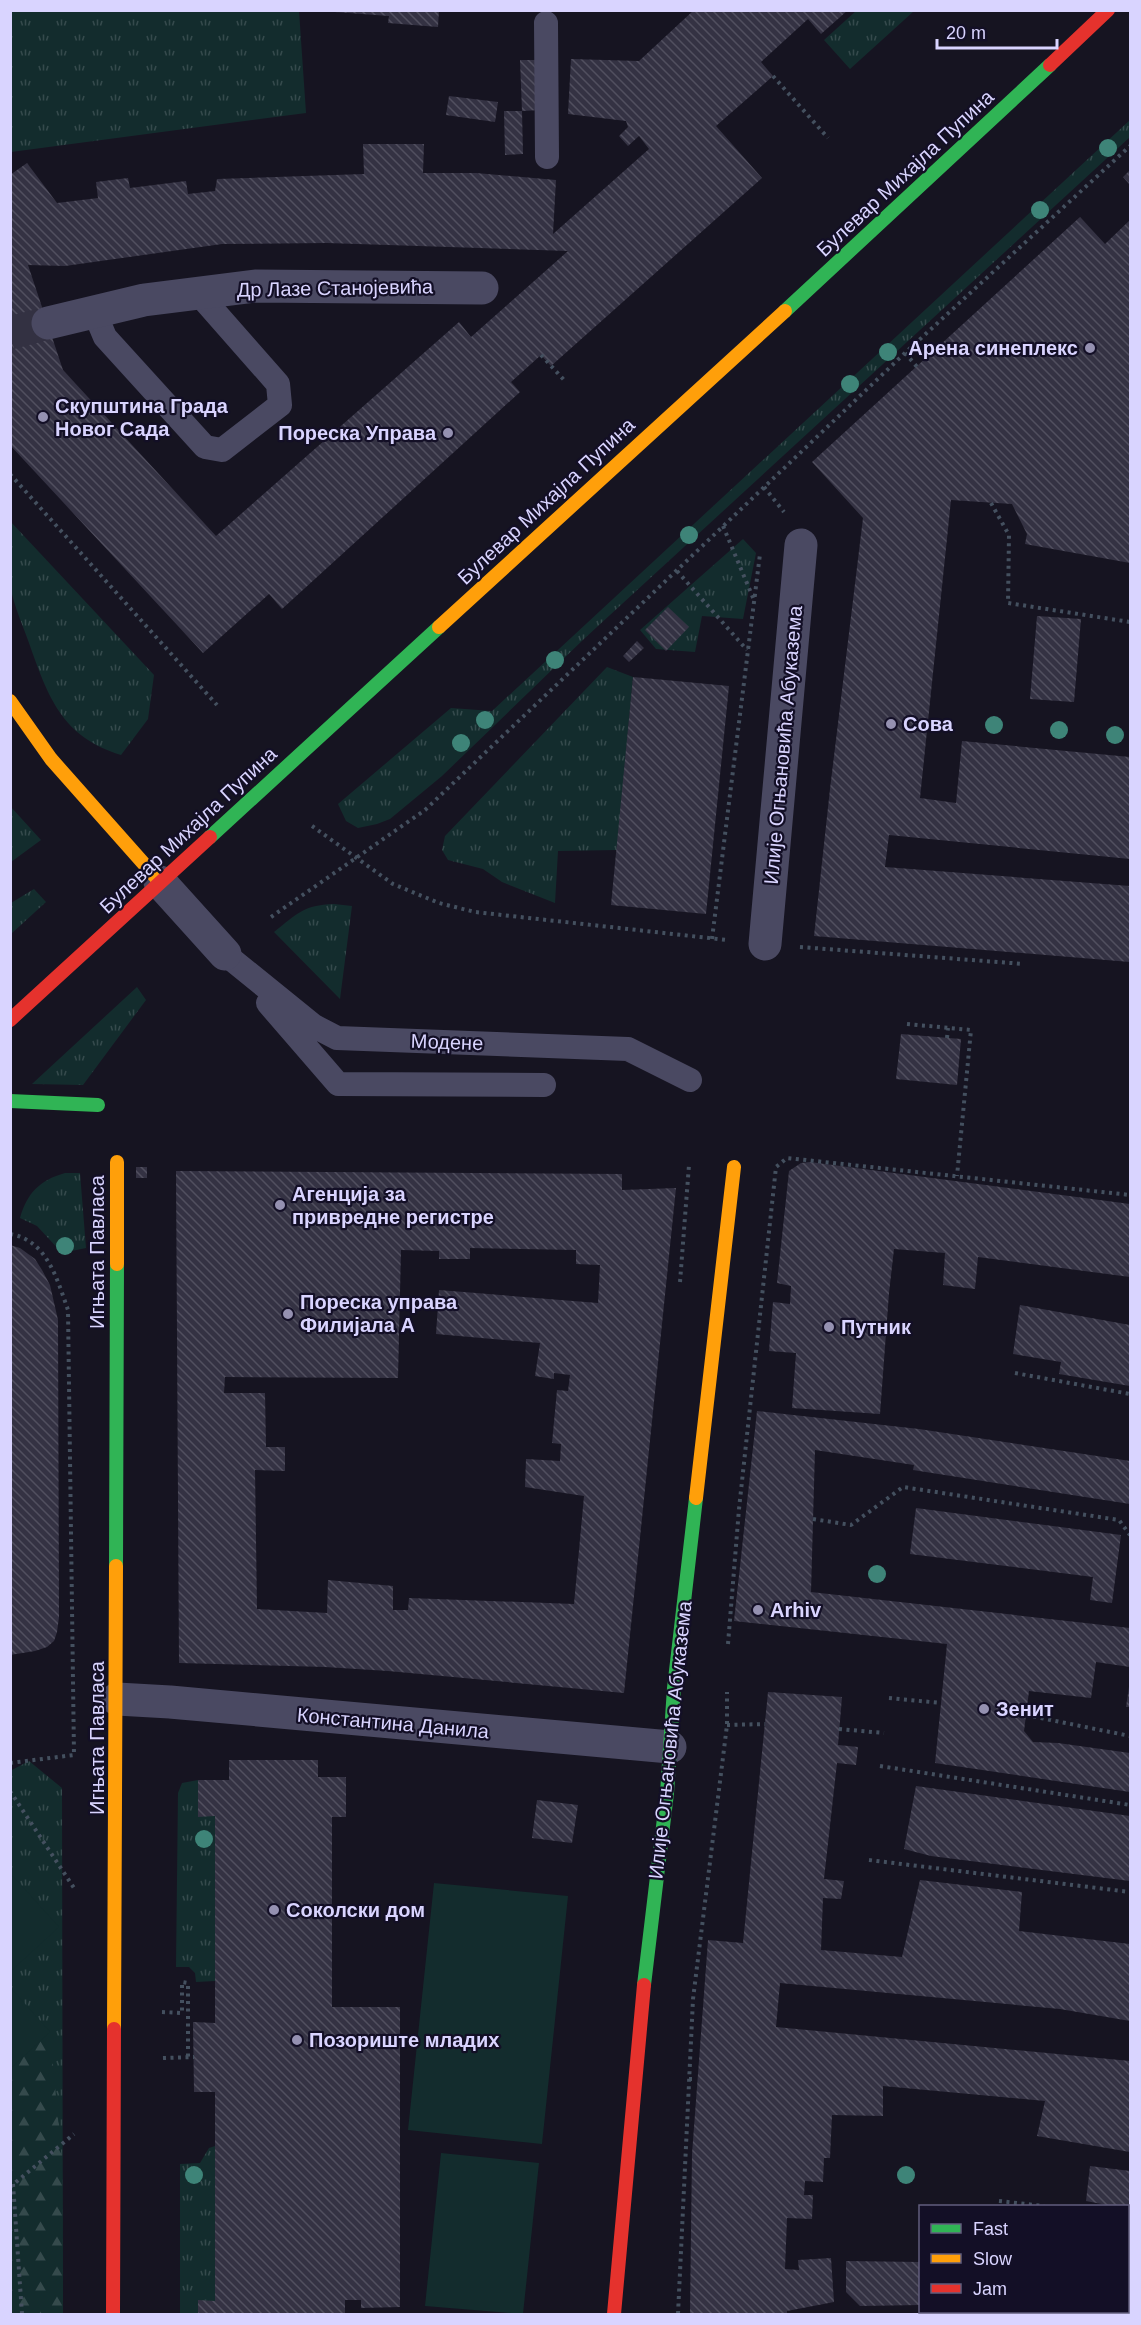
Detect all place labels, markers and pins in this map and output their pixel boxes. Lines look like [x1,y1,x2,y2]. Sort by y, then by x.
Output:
place label: Арена синеплекс [908,337,1078,359]
marker: Арена синеплекс [1083,341,1097,355]
place label: Скупштина Града Новог Сада [55,395,229,440]
marker: Скупштина Града Новог Сада [36,410,50,424]
place label: Пореска Управа [278,422,437,444]
marker: Пореска Управа [441,426,455,440]
place label: Сова [903,713,954,735]
marker: Сова [884,717,898,731]
place label: Агенција за привредне регистре [292,1183,494,1228]
marker: Агенција за привредне регистре [273,1198,287,1212]
place label: Пореска управа Филијала А [300,1291,458,1336]
marker: Пореска управа Филијала А [281,1307,295,1321]
place label: Путник [841,1316,912,1338]
marker: Путник [822,1320,836,1334]
place label: Arhiv [770,1599,822,1621]
marker: Arhiv [751,1603,765,1617]
place label: Зенит [996,1698,1054,1720]
marker: Зенит [977,1702,991,1716]
place label: Соколски дом [286,1899,425,1921]
marker: Соколски дом [267,1903,281,1917]
place label: Позориште младих [309,2029,499,2051]
marker: Позориште младих [290,2033,304,2047]

